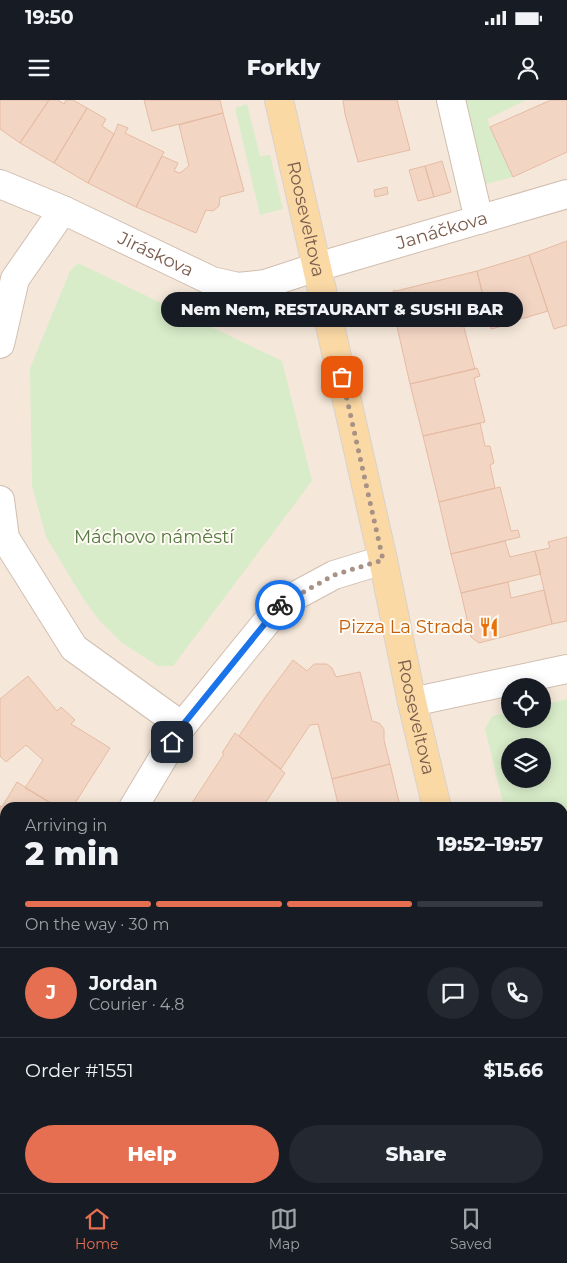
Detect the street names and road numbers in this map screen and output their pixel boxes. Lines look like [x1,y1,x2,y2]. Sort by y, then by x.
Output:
street label: Rooseveltova [282,159,330,279]
street label: Janáčkova [393,207,490,254]
street label: Jiráskova [114,226,197,282]
street label: Rooseveltova [392,657,440,777]

